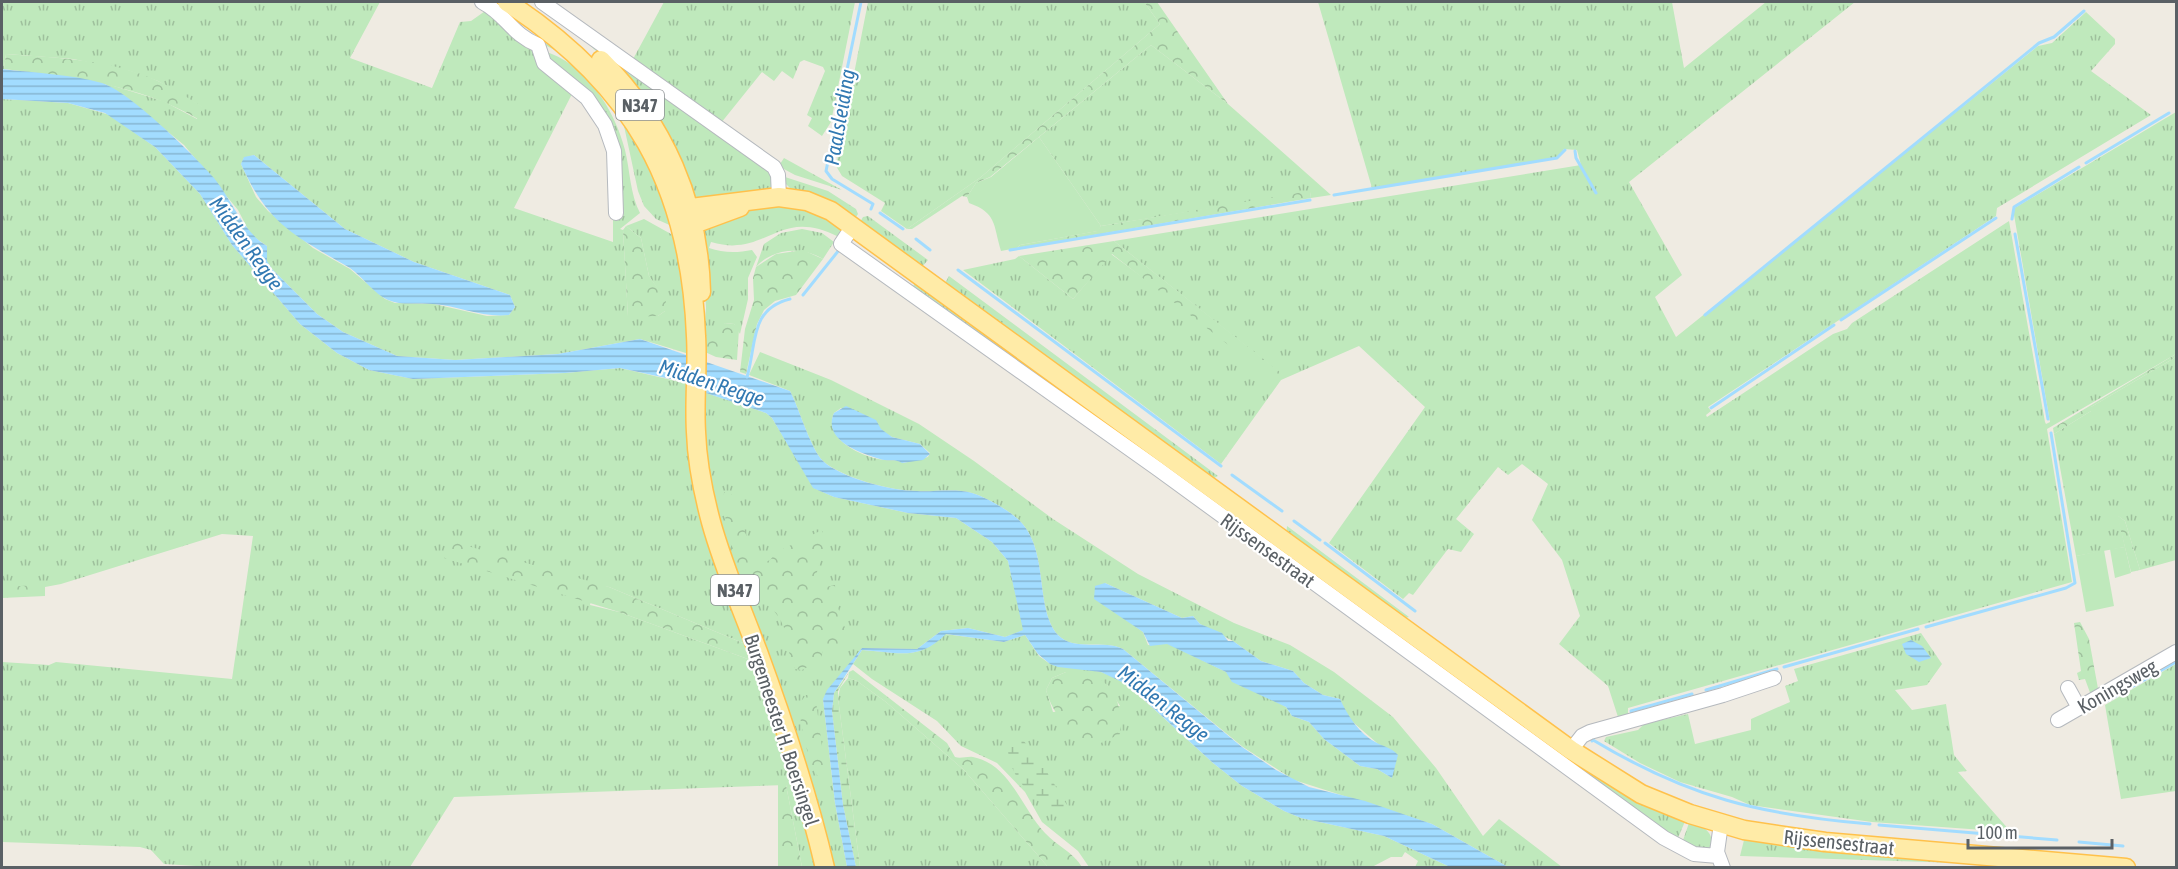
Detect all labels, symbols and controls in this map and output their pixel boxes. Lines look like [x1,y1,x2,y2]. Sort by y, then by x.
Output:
water label: Paalsleiding [819,67,859,167]
road number: N347 [616,90,664,120]
water label: Midden Regge [205,192,289,294]
water label: Midden Regge [656,354,768,410]
street label: Rijssensestraat [1216,508,1320,592]
road number: N347 [711,575,759,605]
street label: Burgemeester H. Boersingel [740,631,824,829]
street label: Koningsweg [2073,654,2161,718]
water label: Midden Regge [1113,660,1215,746]
scale bar [1968,812,2112,850]
text: 100 m [1977,822,2018,843]
street label: Rijssensestraat [1783,825,1896,859]

